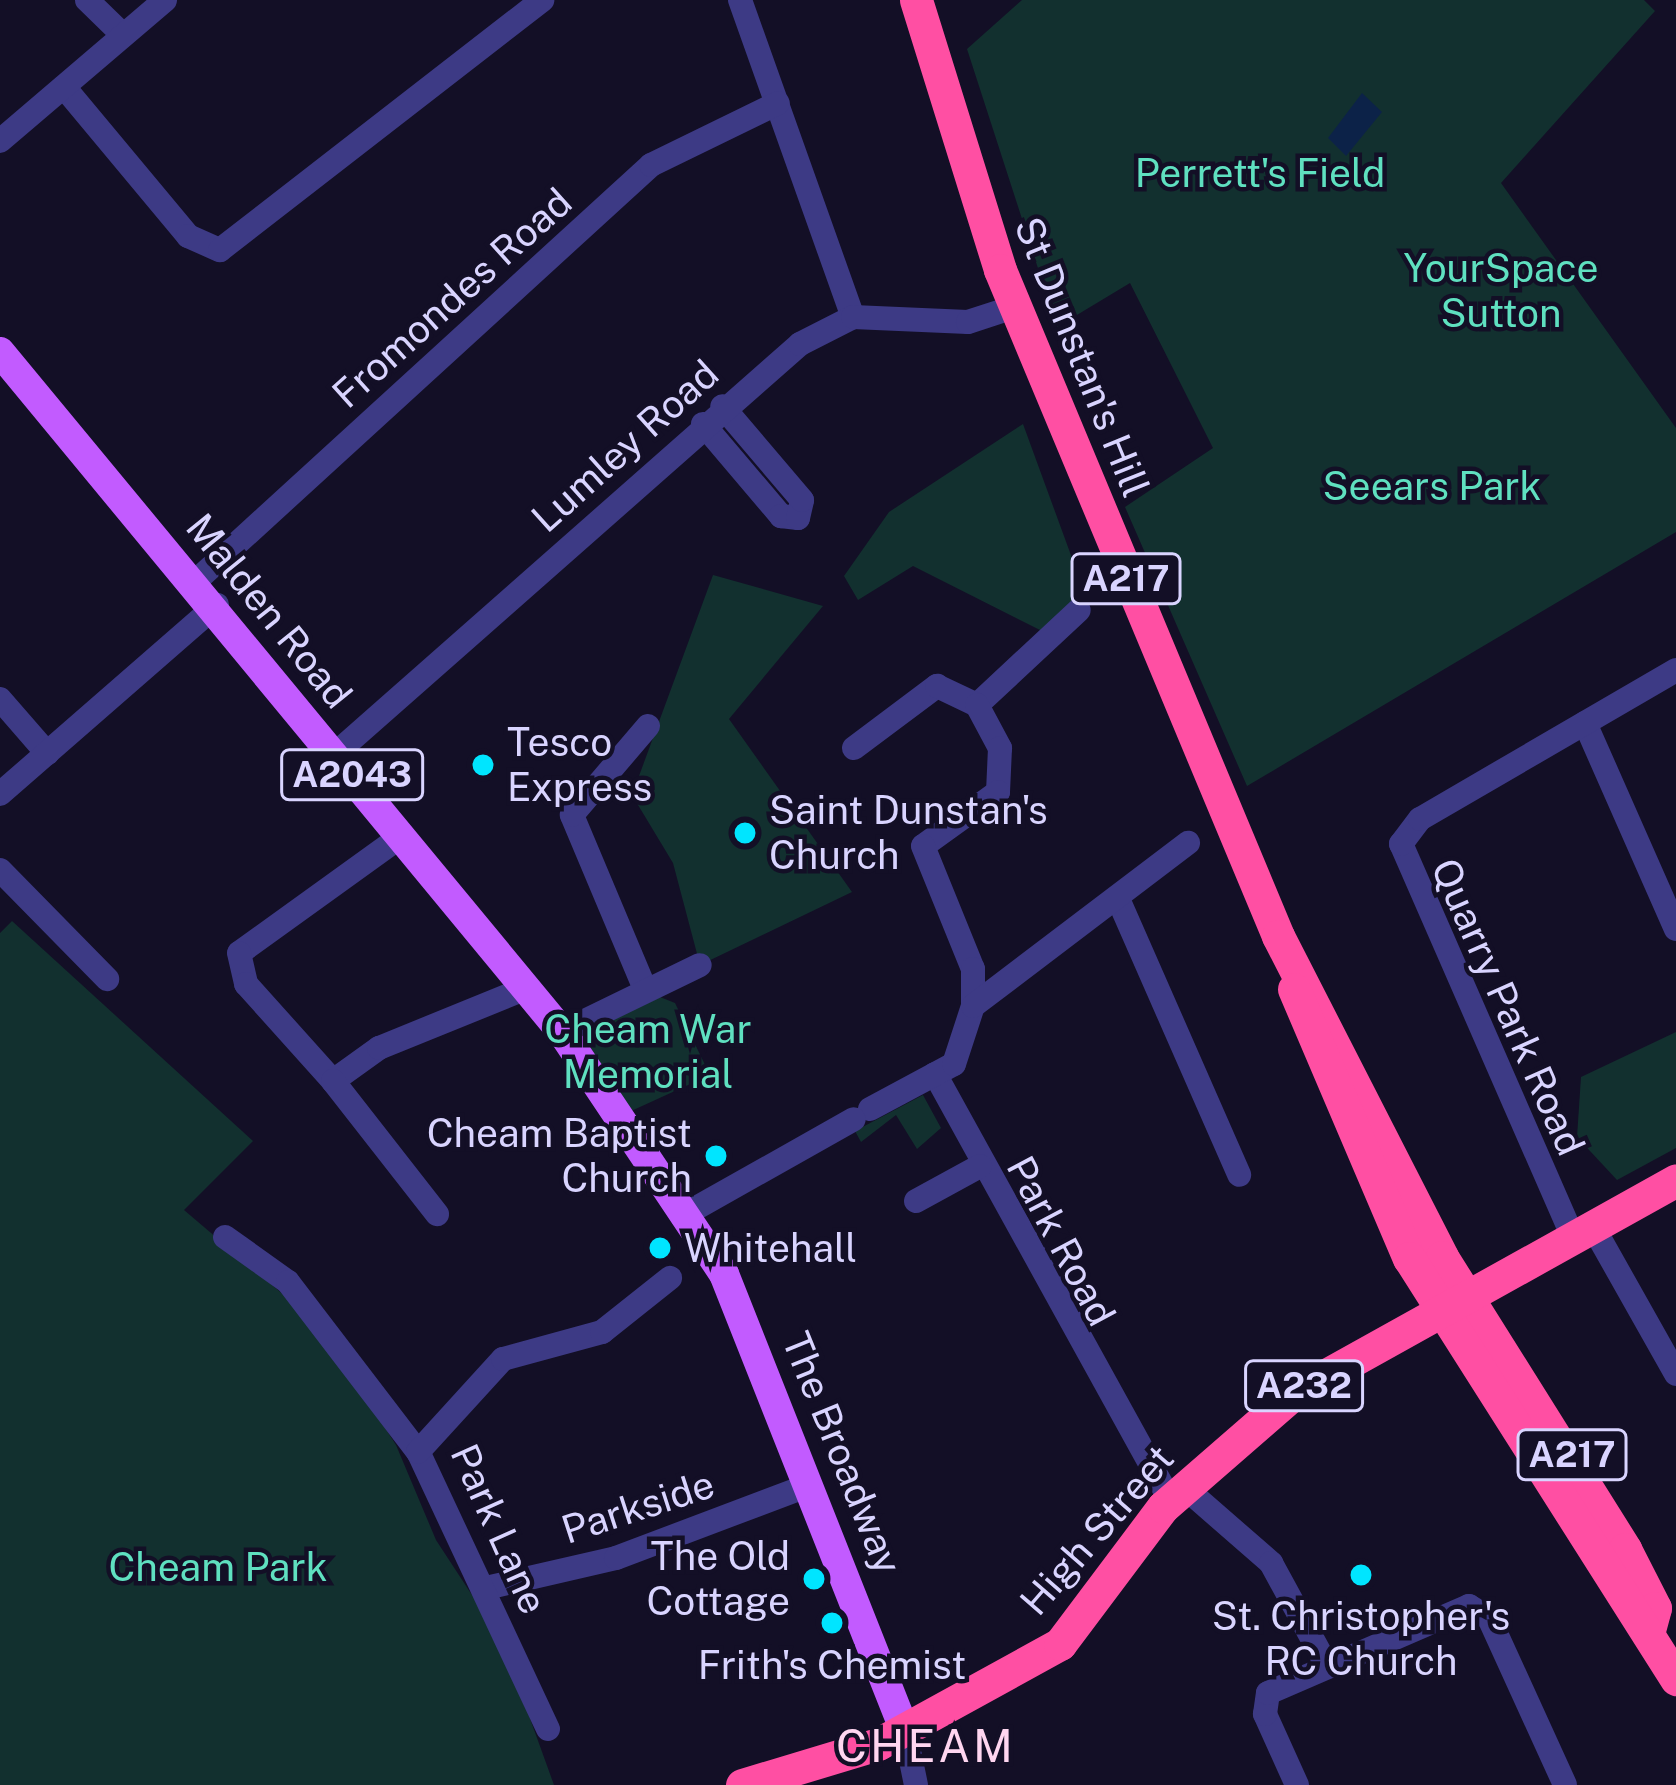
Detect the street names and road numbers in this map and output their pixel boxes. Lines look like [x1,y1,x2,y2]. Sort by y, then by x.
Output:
street label: Fromondes Road [323,178,581,418]
street label: St Dunstan's Hill [1005,210,1159,504]
street label: Lumley Road [522,350,728,542]
street label: Malden Road [176,504,362,718]
road number: A217 [1069,549,1183,609]
road number: A2043 [280,745,424,805]
street label: Quarry Park Road [1422,851,1594,1163]
street label: Park Road [997,1148,1125,1334]
street label: The Broadway [772,1325,912,1581]
road number: A232 [1244,1356,1364,1416]
road number: A217 [1515,1425,1629,1485]
street label: High Street [1011,1436,1183,1624]
street label: Park Lane [441,1437,557,1621]
street label: Parkside [556,1460,720,1554]

